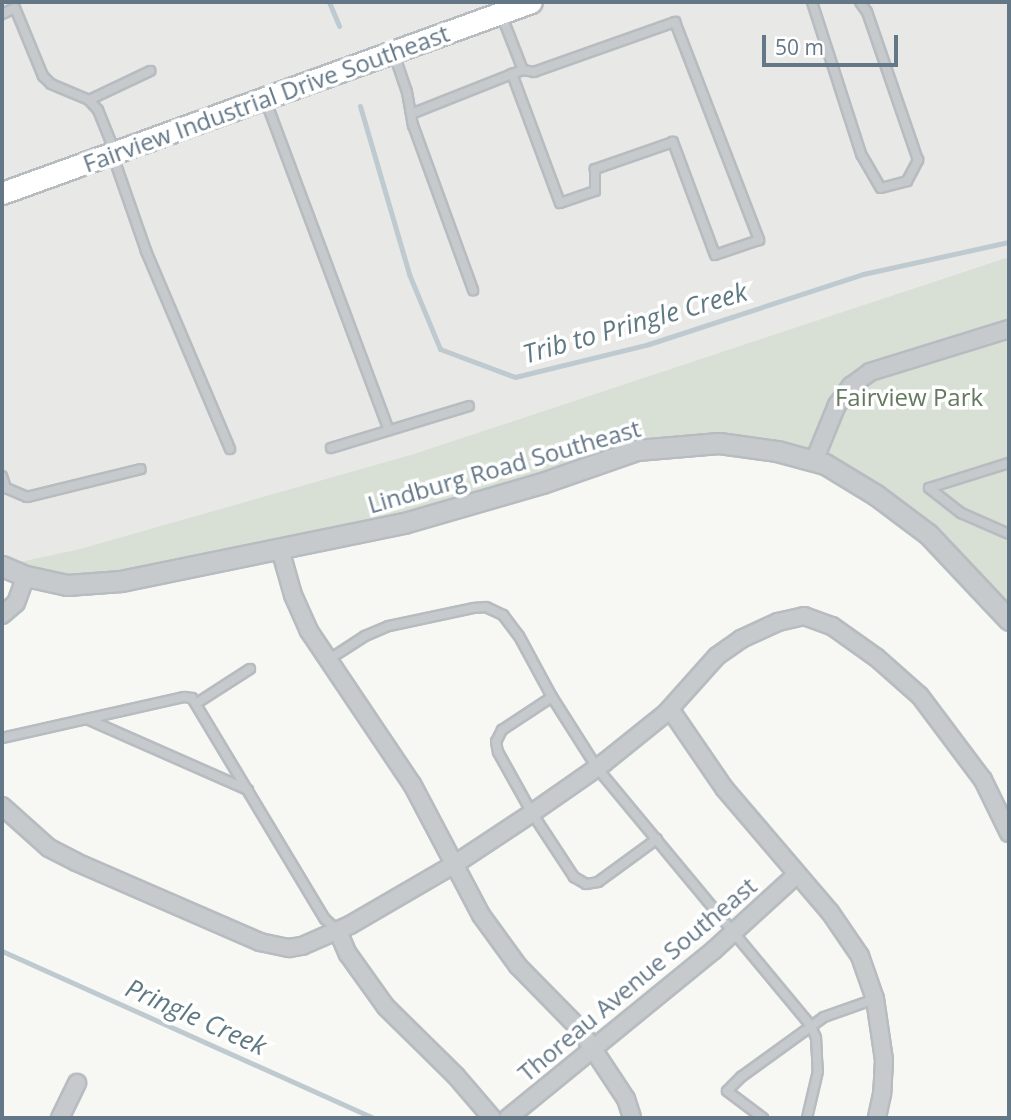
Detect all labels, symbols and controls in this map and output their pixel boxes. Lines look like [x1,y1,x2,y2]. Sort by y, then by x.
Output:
street label: Fairview Industrial Drive Southeast [79,18,453,178]
scale bar [766,21,902,65]
text: 50 m [775,33,824,61]
water label: Trib to Pringle Creek [519,276,751,370]
park label: Fairview Park [835,383,983,411]
street label: Lindburg Road Southeast [364,413,644,519]
street label: Thoreau Avenue Southeast [512,871,762,1087]
water label: Pringle Creek [121,972,271,1062]

